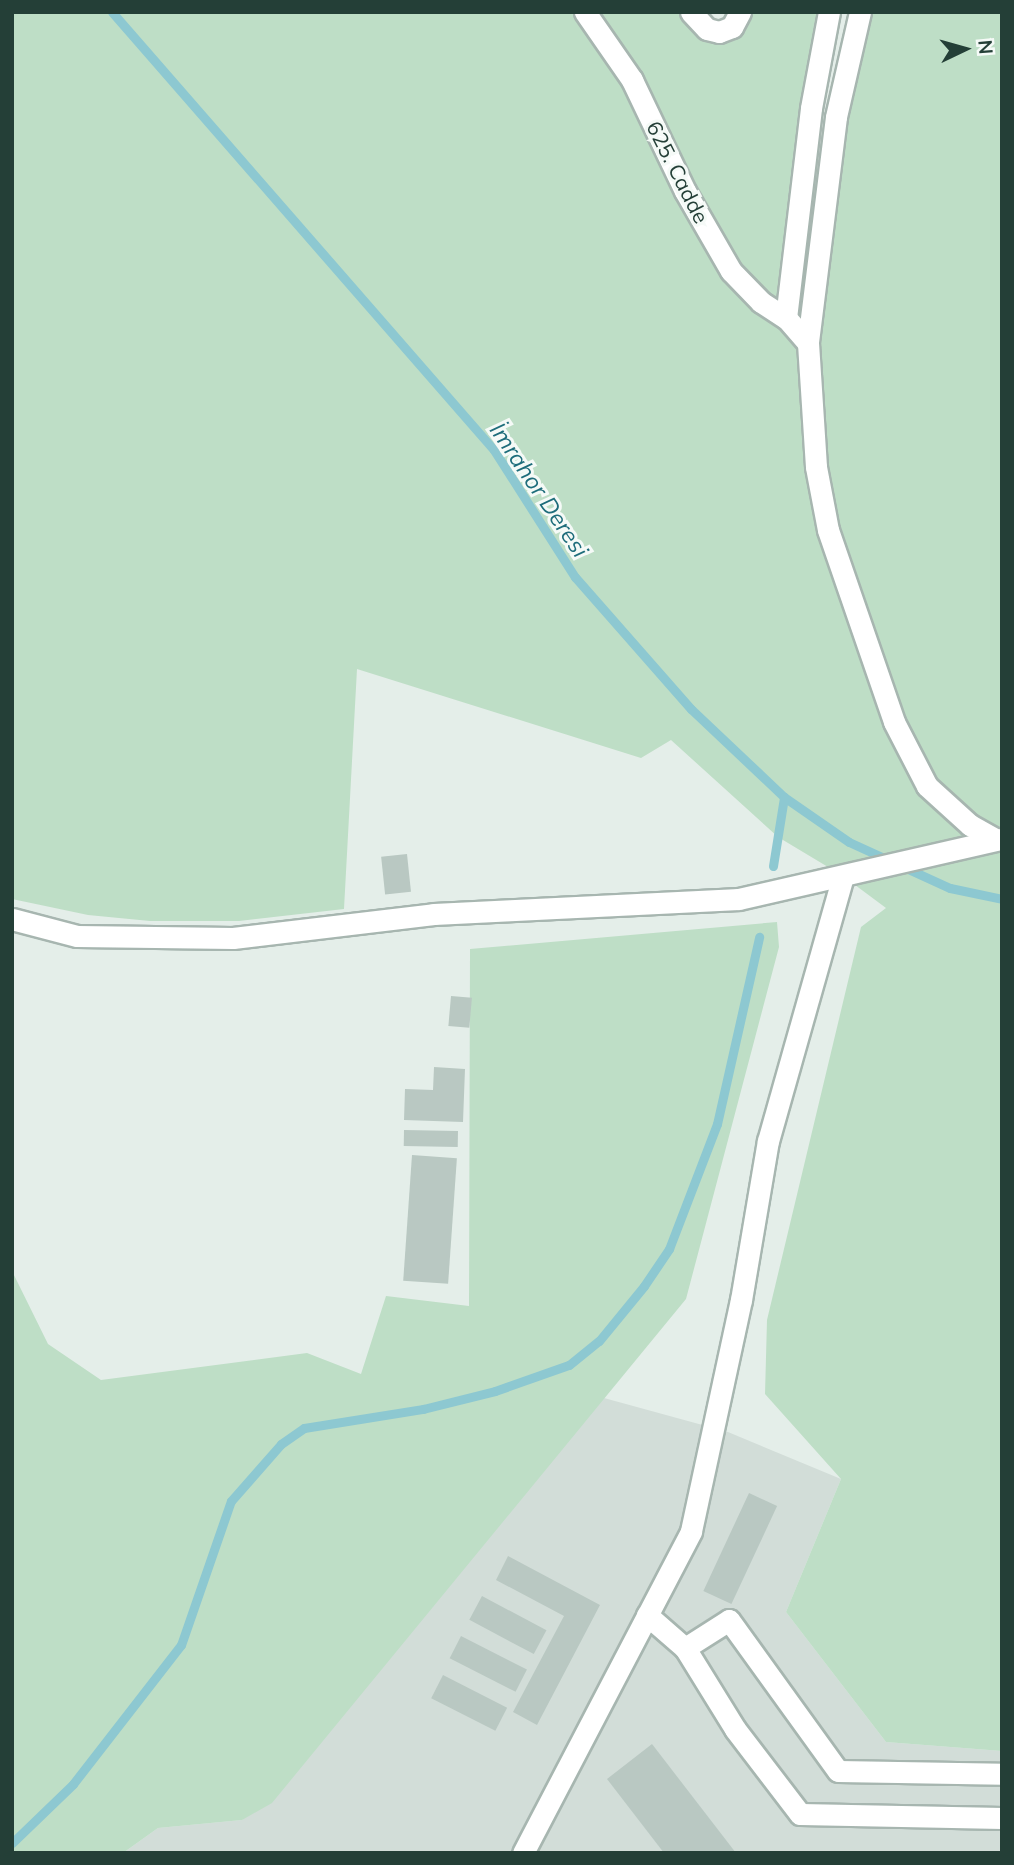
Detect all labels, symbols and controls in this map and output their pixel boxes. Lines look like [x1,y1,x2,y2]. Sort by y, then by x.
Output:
north arrow [930,14,1000,84]
text: N [973,39,998,55]
street label: 625. Cadde [642,117,714,227]
water label: İmrahor Deresi [484,417,594,563]

